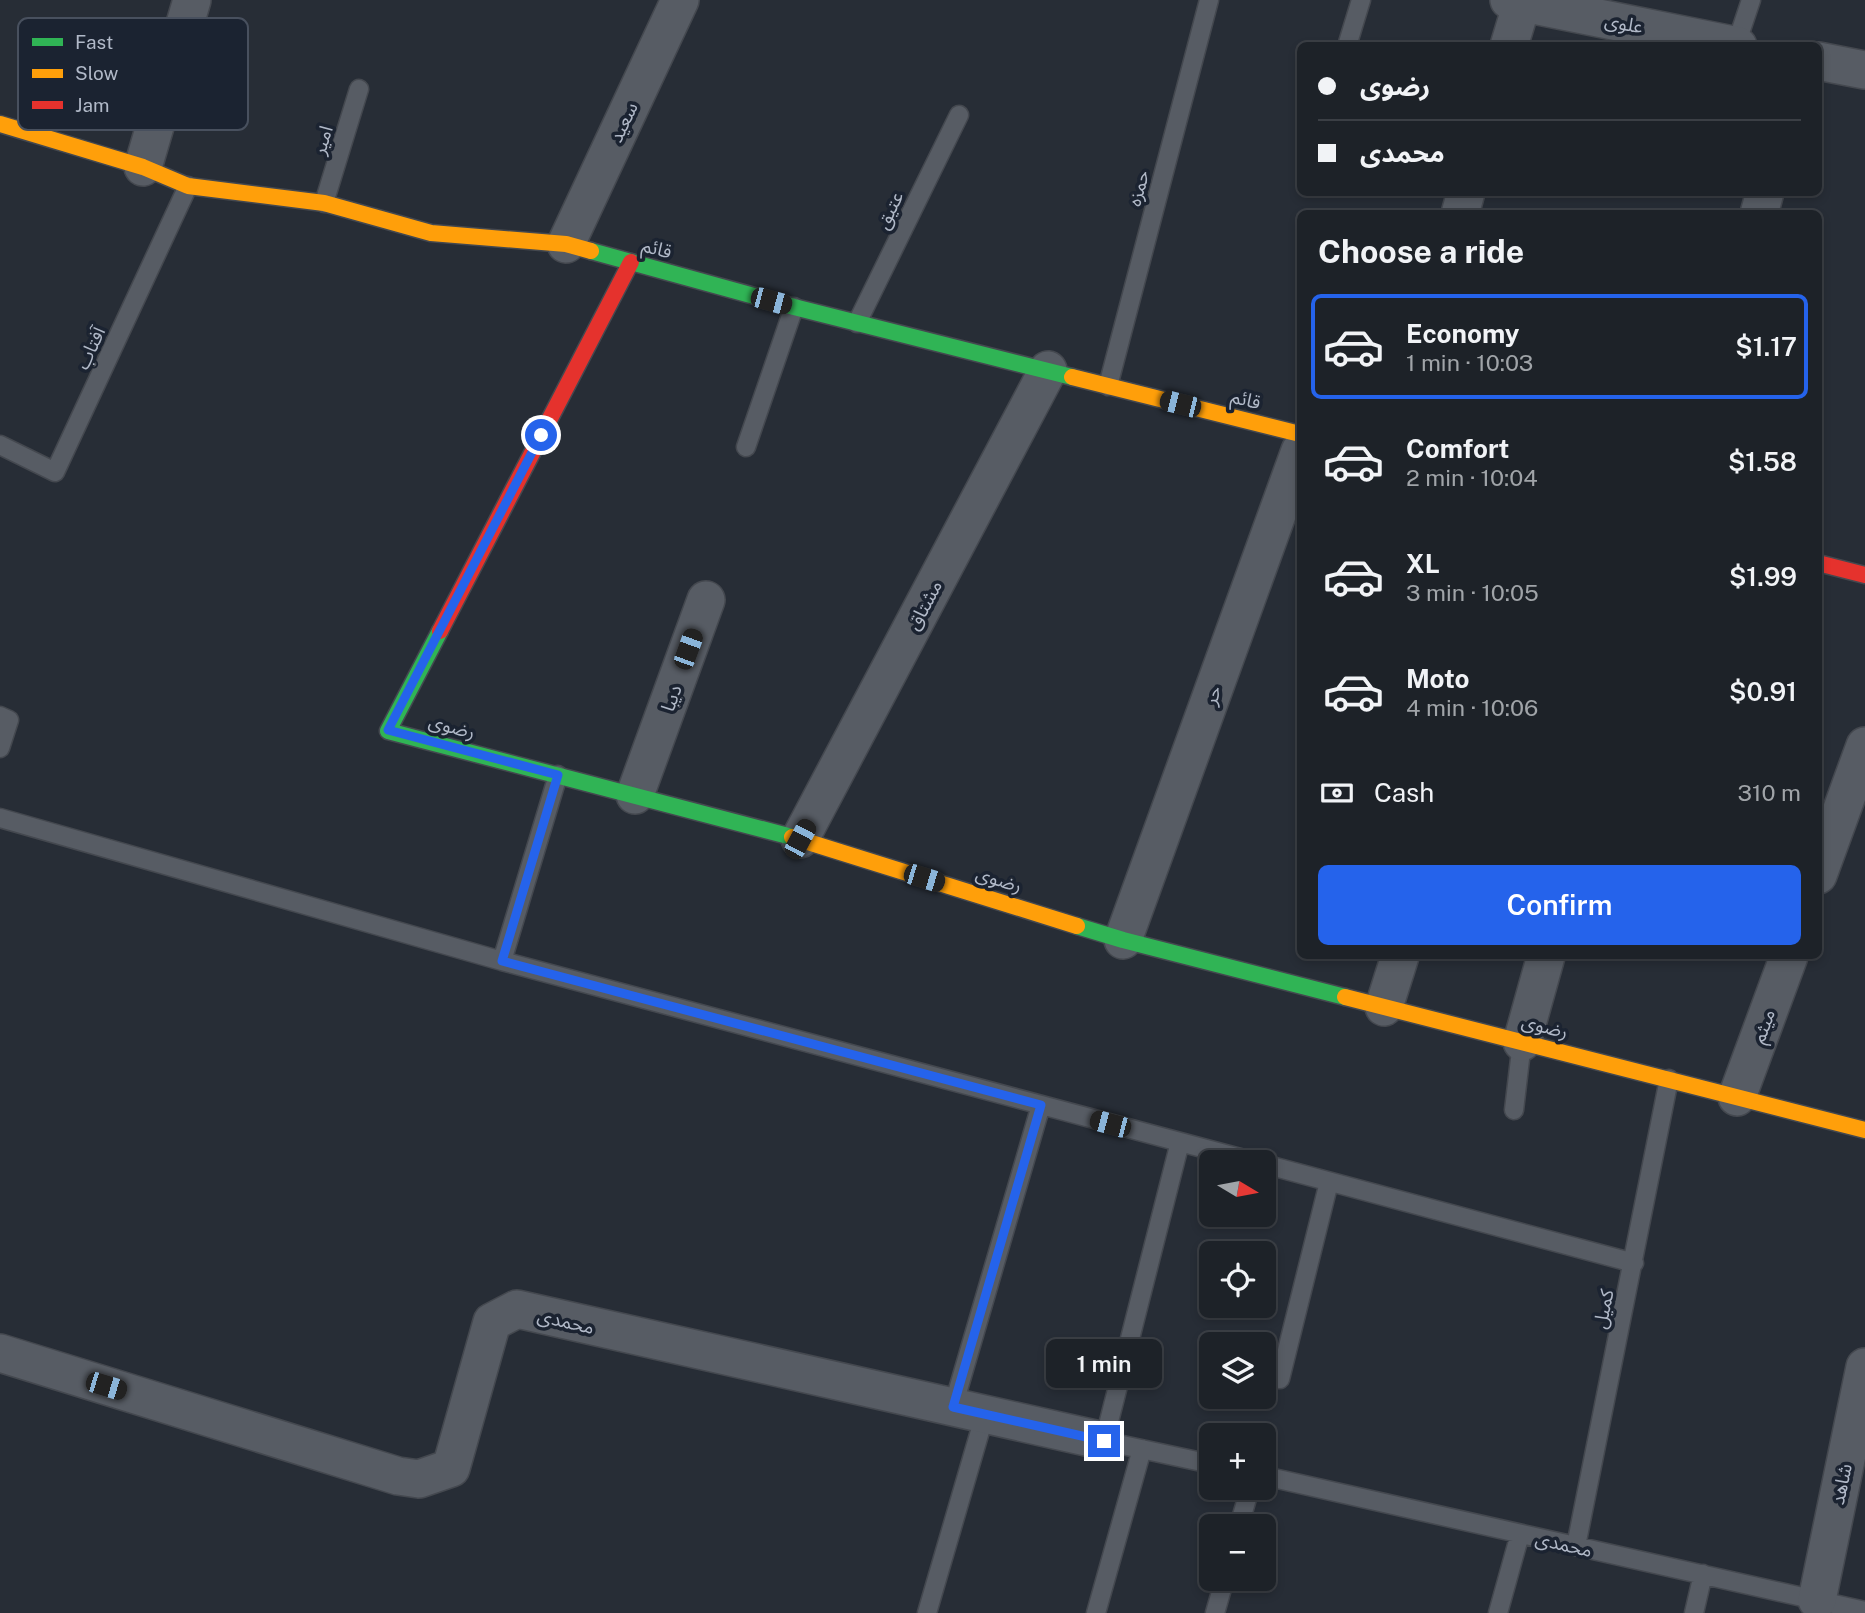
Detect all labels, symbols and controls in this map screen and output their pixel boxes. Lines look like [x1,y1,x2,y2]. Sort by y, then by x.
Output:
street label: علوی [1603,9,1645,38]
legend [18,18,248,130]
text: Fast [75,31,113,53]
text: Slow [75,62,119,84]
text: رضوی [1360,70,1430,101]
text: Jam [75,94,109,116]
street label: سعید [604,98,642,146]
street label: امیر [307,123,338,158]
text: محمدی [1360,137,1445,168]
street label: حمزه [1123,167,1154,209]
street label: عتیق [871,188,908,233]
text: Choose a ride [1318,233,1524,270]
street label: قائم [639,234,674,266]
car [748,285,795,317]
icon: car [1322,315,1385,378]
text: Economy [1406,318,1519,349]
street label: آفتاب [71,322,110,373]
text: $1.17 [1735,331,1797,362]
text: 1 min · 10:03 [1406,349,1533,376]
street label: قائم [1228,385,1263,417]
car [1158,389,1203,419]
route start [525,419,557,451]
icon: car [1322,430,1385,493]
text: Comfort [1406,433,1509,464]
text: $1.58 [1728,446,1797,477]
text: 2 min · 10:04 [1406,464,1538,491]
icon: car [1322,545,1385,608]
text: XL [1406,548,1440,579]
text: $1.99 [1729,561,1797,592]
street label: مشتاق [902,576,946,634]
text: 3 min · 10:05 [1406,579,1539,606]
car [671,626,706,672]
icon: car [1322,660,1385,723]
text: Moto [1406,663,1469,694]
text: $0.91 [1729,676,1797,707]
street label: دیبا [656,682,686,714]
street label: حر [1198,682,1226,709]
text: 4 min · 10:06 [1406,694,1538,721]
street label: رضوی [426,709,478,744]
icon: cash [1318,774,1356,812]
text: Cash [1374,777,1434,808]
text: 310 m [1738,779,1801,806]
car [781,816,820,862]
car [901,862,948,894]
street label: رضوی [973,862,1025,897]
button: Confirm [1318,865,1801,945]
street label: میثم [1747,1006,1783,1047]
street label: رضوی [1519,1010,1570,1043]
car [1087,1108,1134,1140]
north arrow [1199,1150,1276,1227]
map controls [1199,1150,1276,1591]
button: locate [1199,1241,1276,1318]
street label: کمیل [1588,1286,1619,1331]
street label: محمدی [535,1304,597,1338]
button: layers [1199,1332,1276,1409]
callout: 1 min [1046,1340,1162,1388]
text: 1 min [1077,1350,1131,1377]
car [83,1370,130,1402]
button: + [1199,1423,1276,1500]
route end [1088,1425,1120,1457]
street label: شاهد [1826,1461,1856,1507]
button: − [1199,1514,1276,1591]
street label: محمدی [1533,1527,1595,1561]

